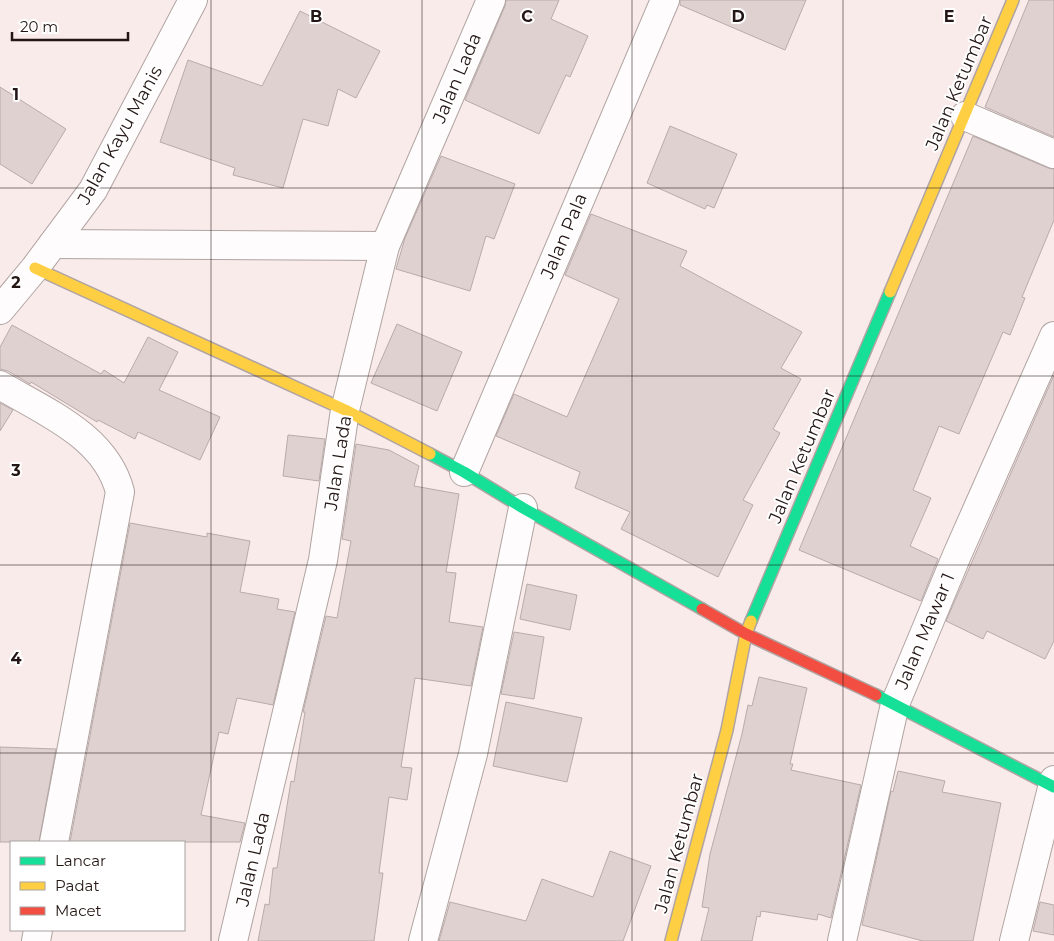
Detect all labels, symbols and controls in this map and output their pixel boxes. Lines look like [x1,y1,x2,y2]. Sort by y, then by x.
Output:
text: B [310,7,322,26]
text: C [521,7,533,26]
text: D [731,7,745,26]
text: E [944,7,954,26]
scale bar [12,10,129,42]
street label: Jalan Ketumbar [920,13,997,154]
text: 20 m [20,17,58,36]
street label: Jalan Lada [428,30,486,127]
street label: Jalan Kayu Manis [72,62,167,209]
text: 1 [13,85,19,104]
street label: Jalan Pala [536,190,592,283]
text: 2 [11,273,21,292]
street label: Jalan Ketumbar [763,386,840,527]
street label: Jalan Lada [319,414,356,513]
text: 3 [10,461,21,480]
street label: Jalan Mawar 1 [890,570,959,693]
text: 4 [10,649,22,668]
street label: Jalan Ketumbar [650,771,708,916]
street label: Jalan Lada [231,810,275,909]
legend [10,841,185,931]
text: Lancar [55,851,106,870]
text: Padat [55,876,100,895]
text: Macet [55,901,102,920]

